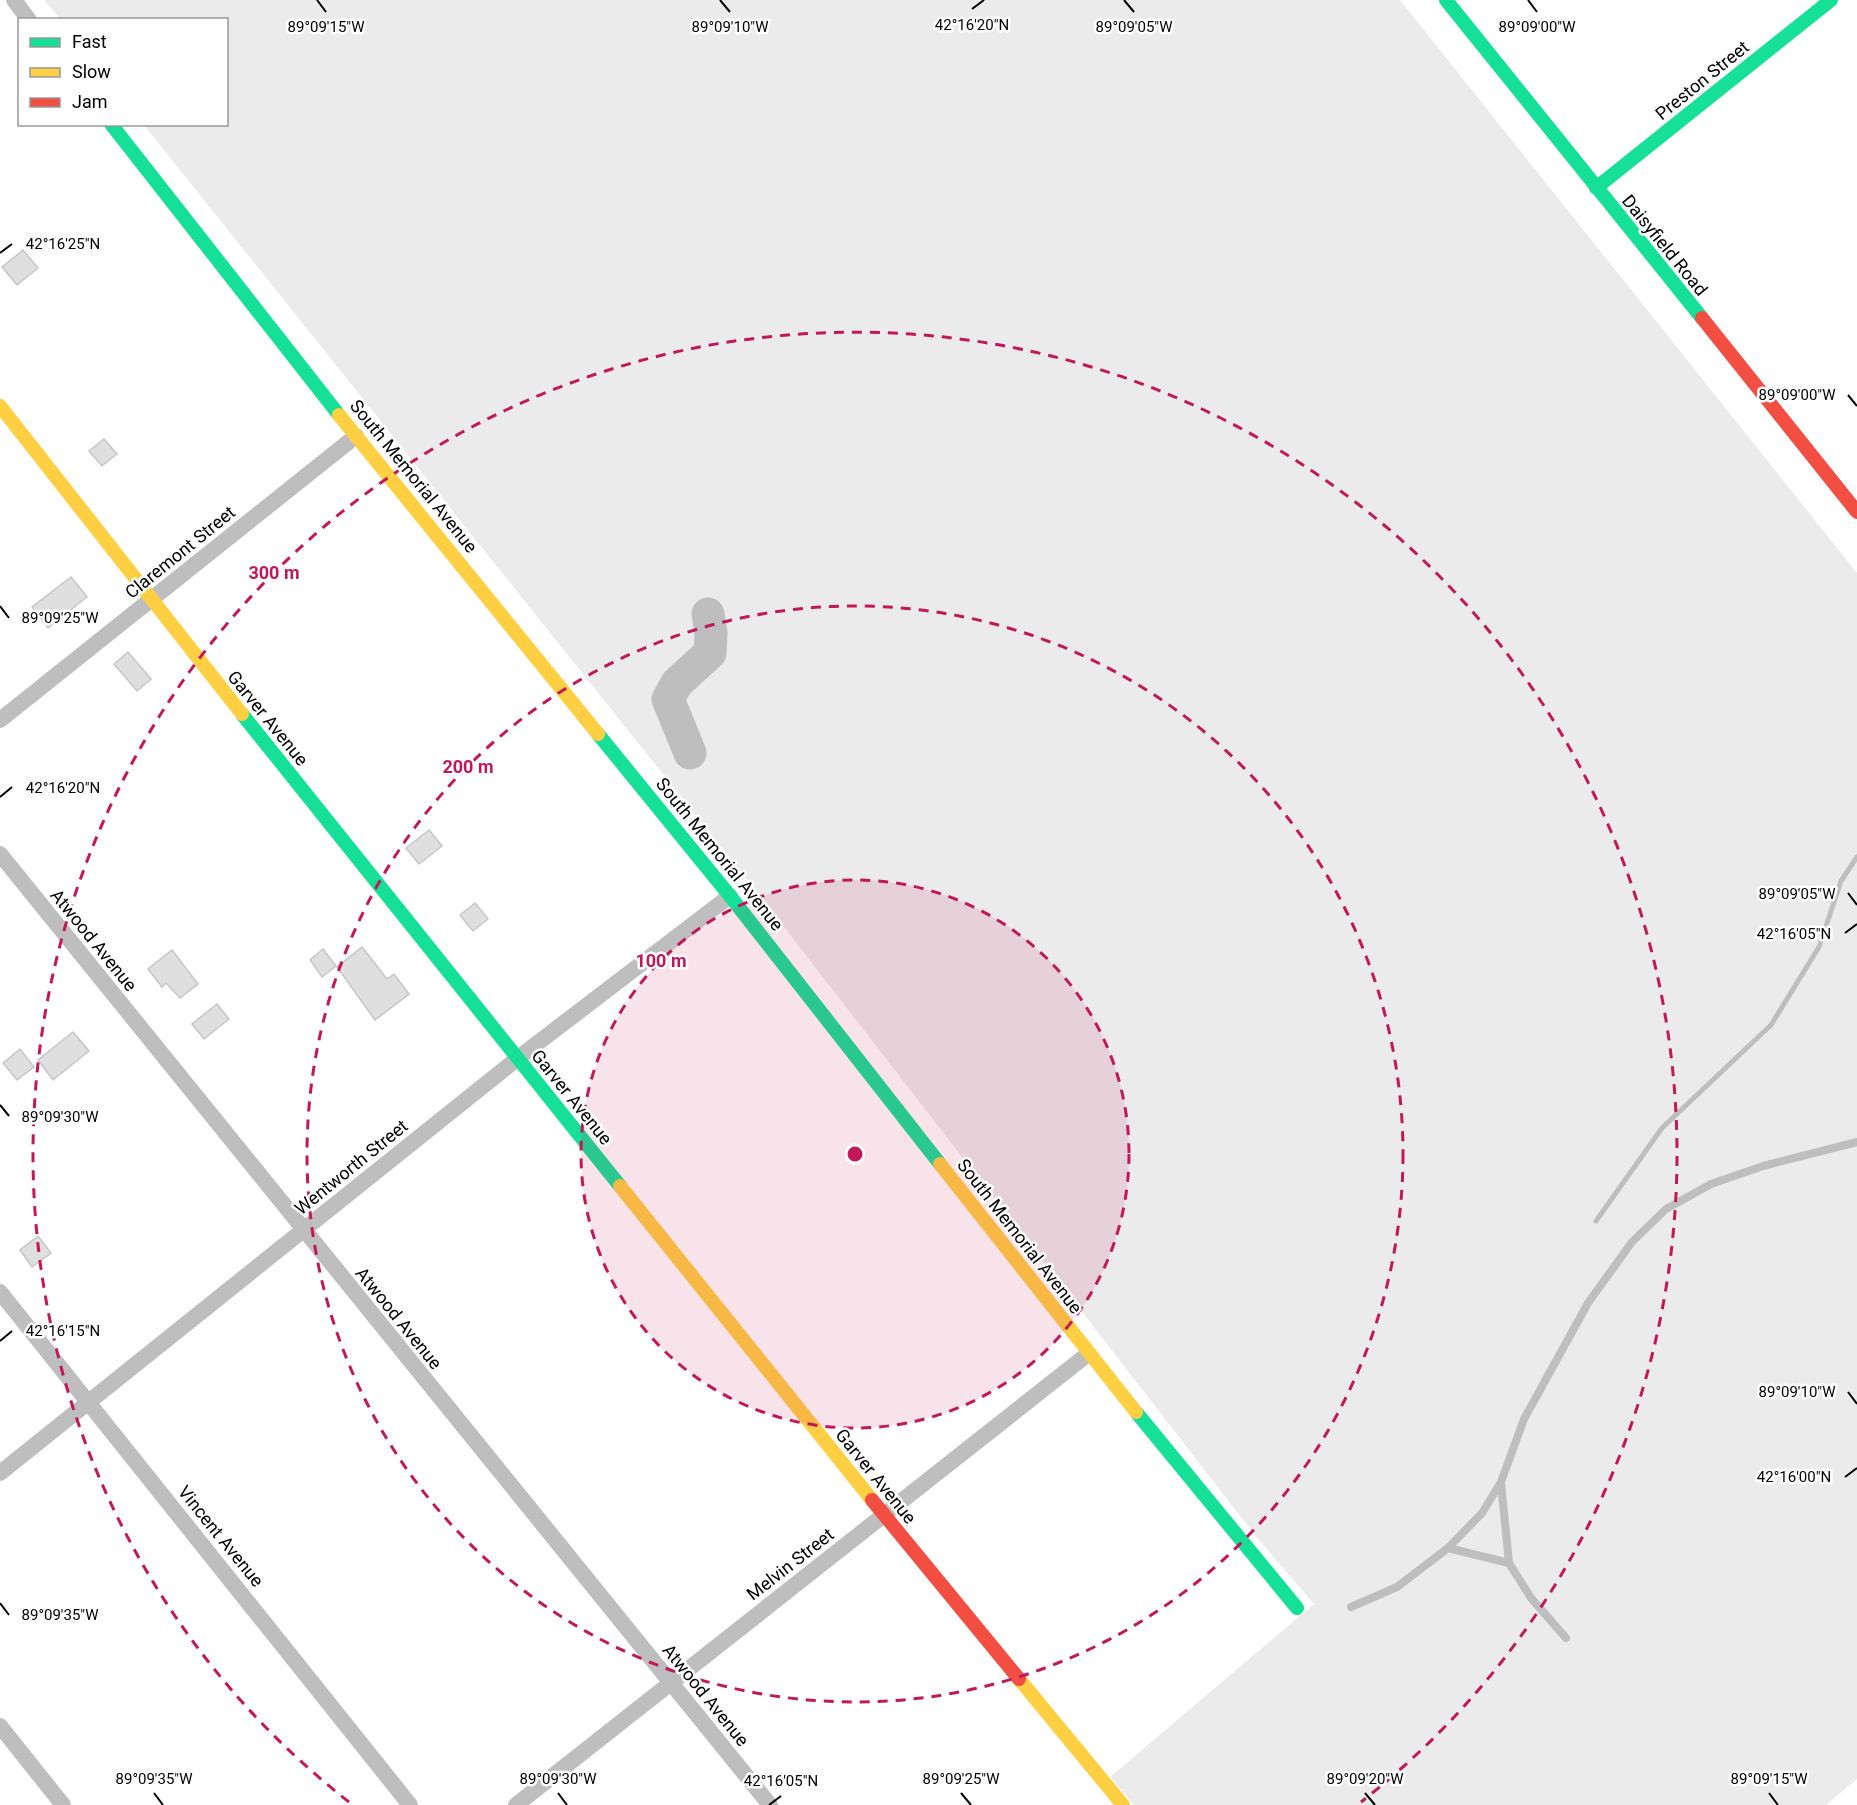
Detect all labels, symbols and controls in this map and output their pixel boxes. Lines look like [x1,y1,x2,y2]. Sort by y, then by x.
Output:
text: 42°16'20"N [935,16,1009,34]
legend [18,18,228,126]
text: 89°09'15"W [288,18,364,36]
text: 89°09'10"W [692,18,768,36]
text: 89°09'05"W [1096,18,1172,36]
text: 89°09'00"W [1499,18,1575,36]
text: Fast [72,31,107,52]
street label: Preston Street [1651,36,1753,124]
text: Slow [72,61,111,82]
text: Jam [72,91,108,112]
street label: Daisyfield Road [1618,190,1712,300]
text: 42°16'25"N [26,235,100,253]
text: 89°09'00"W [1759,386,1835,404]
street label: South Memorial Avenue [346,395,482,557]
street label: Claremont Street [121,501,239,603]
text: 300 m [248,562,300,583]
text: 89°09'25"W [22,609,98,627]
street label: Garver Avenue [223,666,313,770]
text: 200 m [442,756,494,777]
street label: South Memorial Avenue [652,773,788,935]
text: 42°16'20"N [26,779,100,797]
street label: Atwood Avenue [47,885,141,995]
text: 89°09'05"W [1759,885,1835,903]
text: 42°16'05"N [1757,925,1831,943]
text: 100 m [635,950,687,971]
street label: Garver Avenue [527,1045,617,1149]
text: 89°09'30"W [22,1108,98,1126]
street label: Wentworth Street [290,1115,412,1219]
centre of rings [845,1144,865,1164]
street label: South Memorial Avenue [953,1155,1087,1317]
street label: Atwood Avenue [352,1263,446,1373]
text: 42°16'15"N [26,1322,100,1340]
text: 89°09'10"W [1759,1383,1835,1401]
street label: Garver Avenue [831,1424,921,1528]
text: 42°16'00"N [1757,1468,1831,1486]
street label: Vincent Avenue [174,1481,268,1591]
street label: Melvin Street [742,1523,838,1604]
text: 89°09'35"W [22,1606,98,1624]
street label: Atwood Avenue [659,1640,753,1750]
text: 89°09'35"W [116,1770,192,1788]
text: 89°09'30"W [520,1770,596,1788]
text: 89°09'25"W [923,1770,999,1788]
text: 89°09'20"W [1327,1770,1403,1788]
text: 89°09'15"W [1731,1770,1807,1788]
text: 42°16'05"N [744,1772,818,1790]

